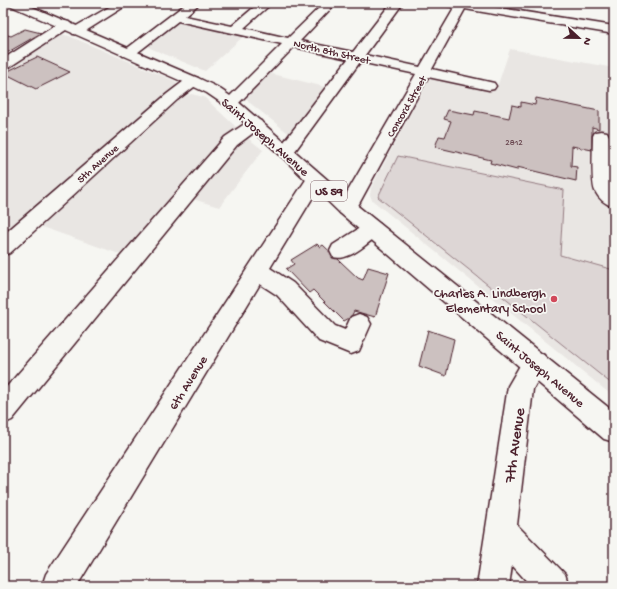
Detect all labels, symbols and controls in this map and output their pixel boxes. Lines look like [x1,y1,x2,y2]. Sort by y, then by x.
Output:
north arrow [559,18,599,58]
text: N [580,35,593,47]
street label: North 8th Street [292,38,372,68]
street label: Concord Street [385,73,431,140]
street label: Saint Joseph Avenue [217,96,312,180]
house number: 2812 [505,138,523,149]
street label: 5th Avenue [75,142,122,186]
road number: US 59 [311,181,347,201]
place label: Charles A. Lindbergh Elementary School [434,287,546,317]
marker: Charles A. Lindbergh Elementary School [549,294,559,304]
street label: Saint Joseph Avenue [492,328,587,412]
street label: 6th Avenue [167,353,212,413]
street label: 7th Avenue [502,406,531,485]

